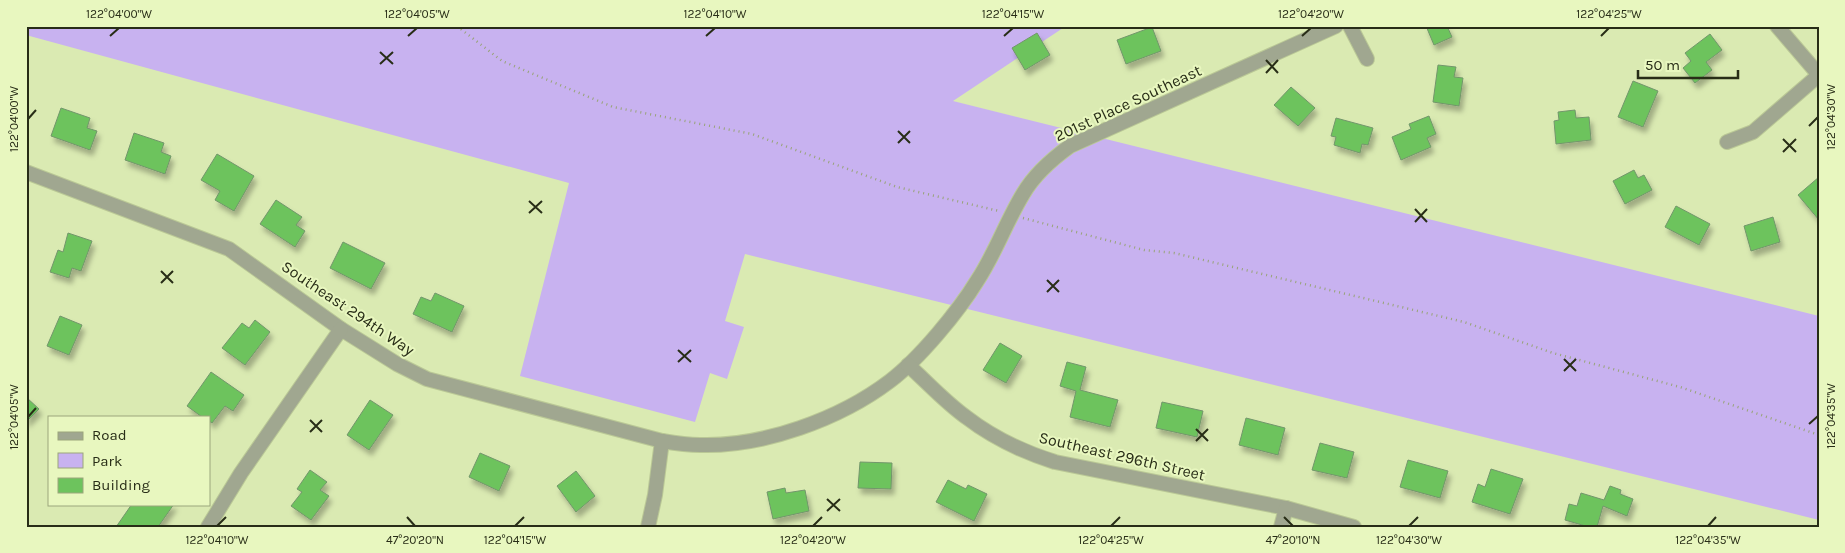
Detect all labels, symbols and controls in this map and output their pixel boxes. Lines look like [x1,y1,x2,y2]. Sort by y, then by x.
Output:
text: 122°04'00"W [86,7,152,21]
text: 122°04'05"W [384,7,450,21]
text: 122°04'10"W [684,7,747,21]
text: 122°04'15"W [982,7,1045,21]
text: 122°04'20"W [1278,7,1344,21]
text: 122°04'25"W [1576,7,1642,21]
scale bar [1638,48,1738,80]
text: 50 m [1645,56,1680,74]
street label: 201st Place Southeast [1052,61,1204,145]
text: 122°04'30"W [1824,84,1838,150]
text: 122°04'00"W [7,86,21,152]
street label: Southeast 294th Way [278,256,418,360]
text: 122°04'35"W [1824,383,1838,449]
text: 122°04'05"W [7,384,21,450]
legend [48,416,210,506]
text: Road [92,426,127,444]
street label: Southeast 296th Street [1037,428,1207,484]
text: Park [92,452,122,470]
text: Building [92,476,150,494]
text: 122°04'10"W [186,533,249,547]
text: 47°20'20"N [386,533,444,547]
text: 122°04'15"W [484,533,547,547]
text: 122°04'20"W [780,533,846,547]
text: 122°04'25"W [1078,533,1144,547]
text: 47°20'10"N [1265,533,1321,547]
text: 122°04'30"W [1376,533,1442,547]
text: 122°04'35"W [1675,533,1741,547]

